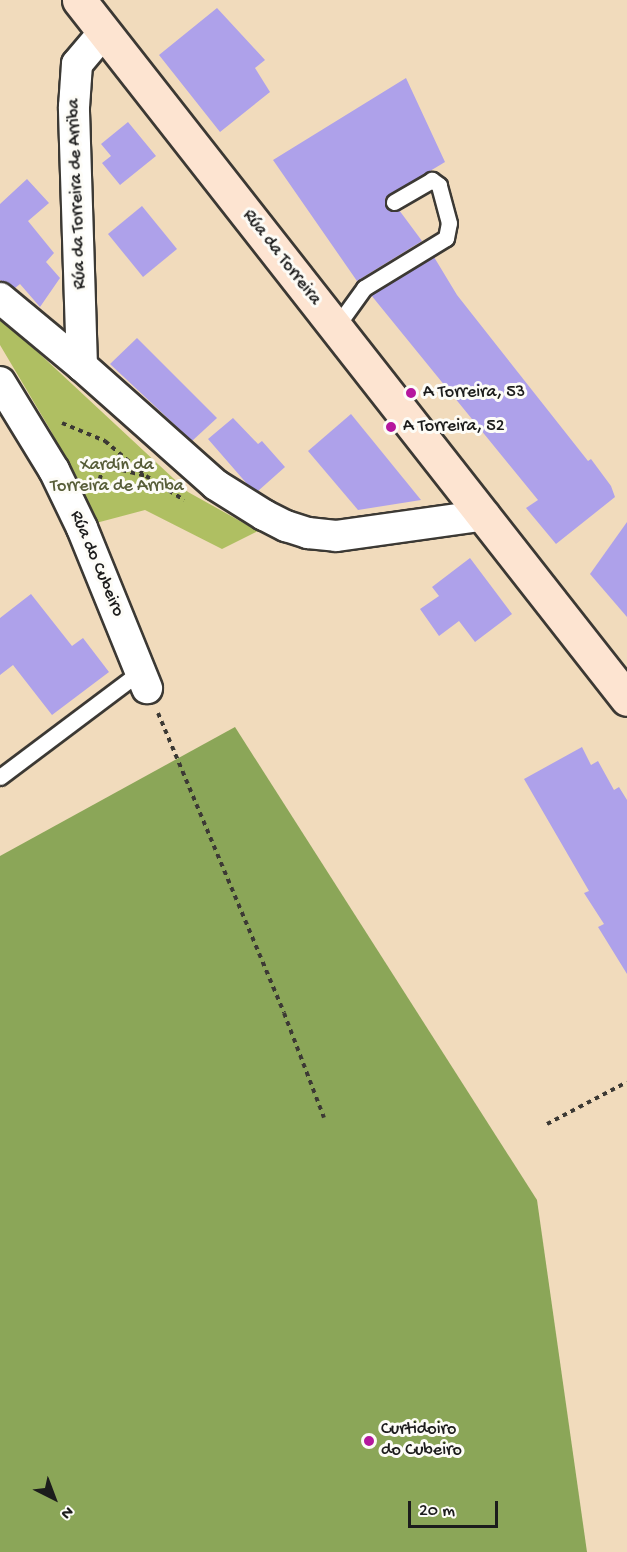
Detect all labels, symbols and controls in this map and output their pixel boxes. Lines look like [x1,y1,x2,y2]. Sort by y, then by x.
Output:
street label: Rúa da Torreira de Arriba [64,98,92,290]
street label: Rúa da Torreira [237,206,325,310]
place label: A Torreira, 53 [423,382,525,404]
marker: A Torreira, 53 [404,386,418,400]
place label: A Torreira, 52 [403,416,505,438]
marker: A Torreira, 52 [384,420,398,434]
park label: Xardín da Torreira de Arriba [50,456,184,498]
street label: Rúa do Cubeiro [64,508,128,620]
place label: Curtidoiro do Cubeiro [381,1420,462,1462]
marker: Curtidoiro do Cubeiro [362,1434,376,1448]
north arrow [24,1468,84,1528]
scale bar [411,1489,501,1527]
text: N [56,1501,77,1522]
text: 20 m [419,1501,455,1522]

